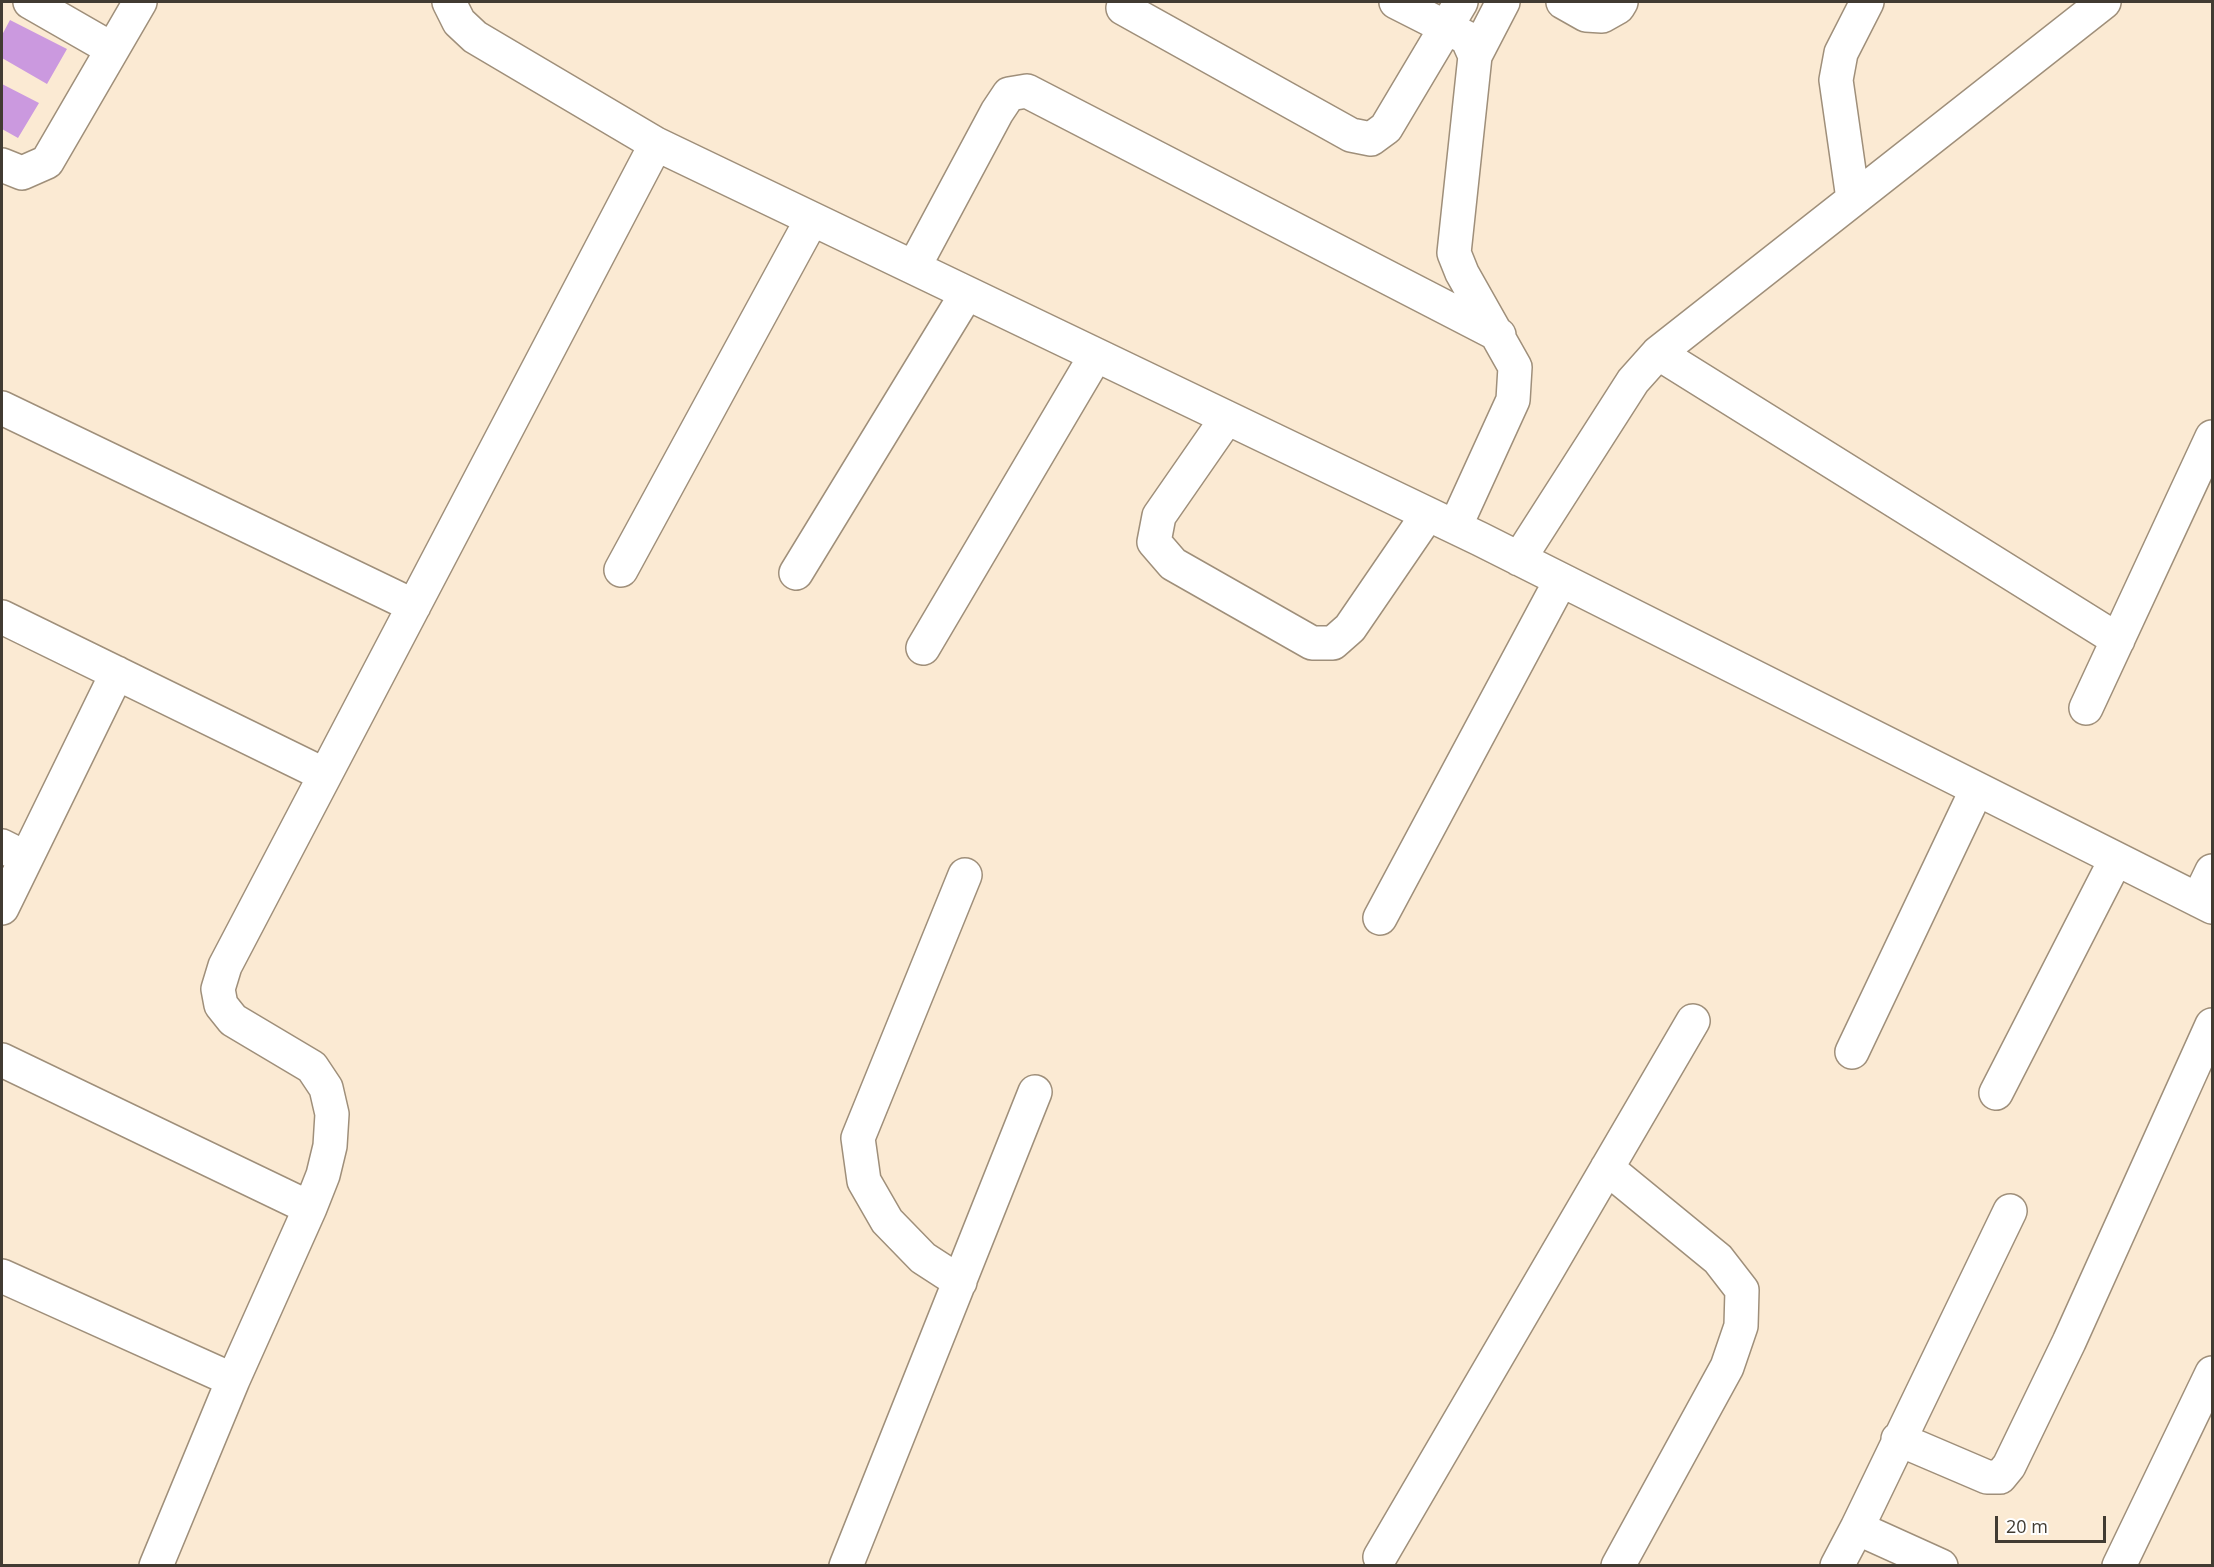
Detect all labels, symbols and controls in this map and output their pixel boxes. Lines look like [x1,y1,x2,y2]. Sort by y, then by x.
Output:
scale bar [1998,1504,2109,1542]
text: 20 m [2006,1514,2048,1538]

